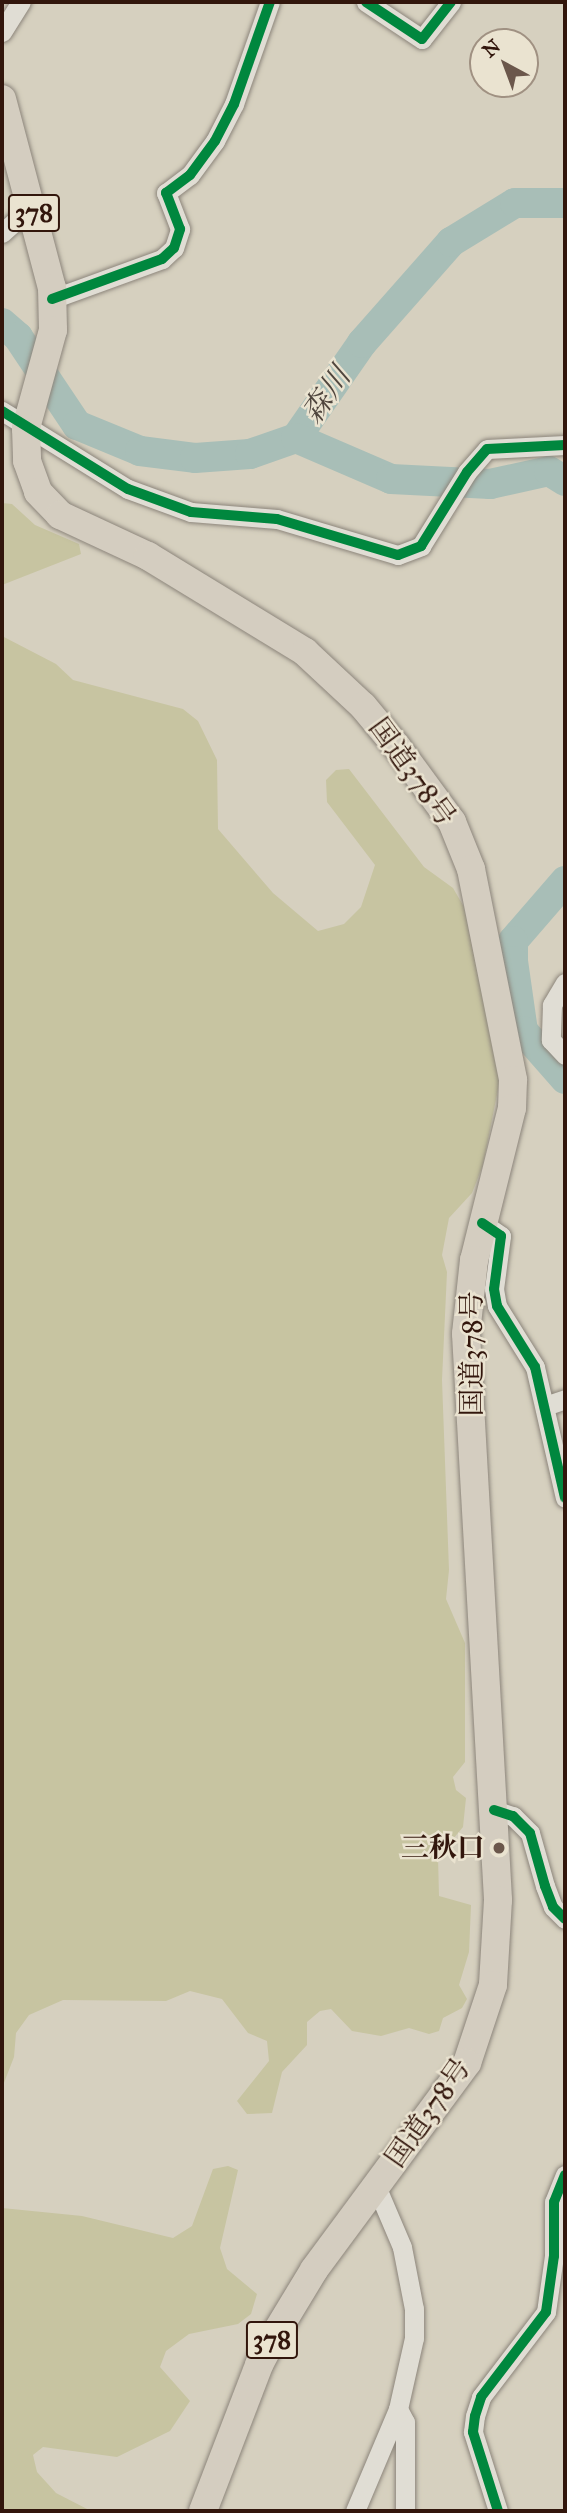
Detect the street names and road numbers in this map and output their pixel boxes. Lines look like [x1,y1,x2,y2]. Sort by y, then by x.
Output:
road number: 378 [8,190,60,235]
street label: 国道378号 [362,712,462,832]
street label: 国道378号 [455,1291,489,1417]
street label: 国道378号 [378,2052,478,2174]
road number: 378 [246,2318,298,2362]

